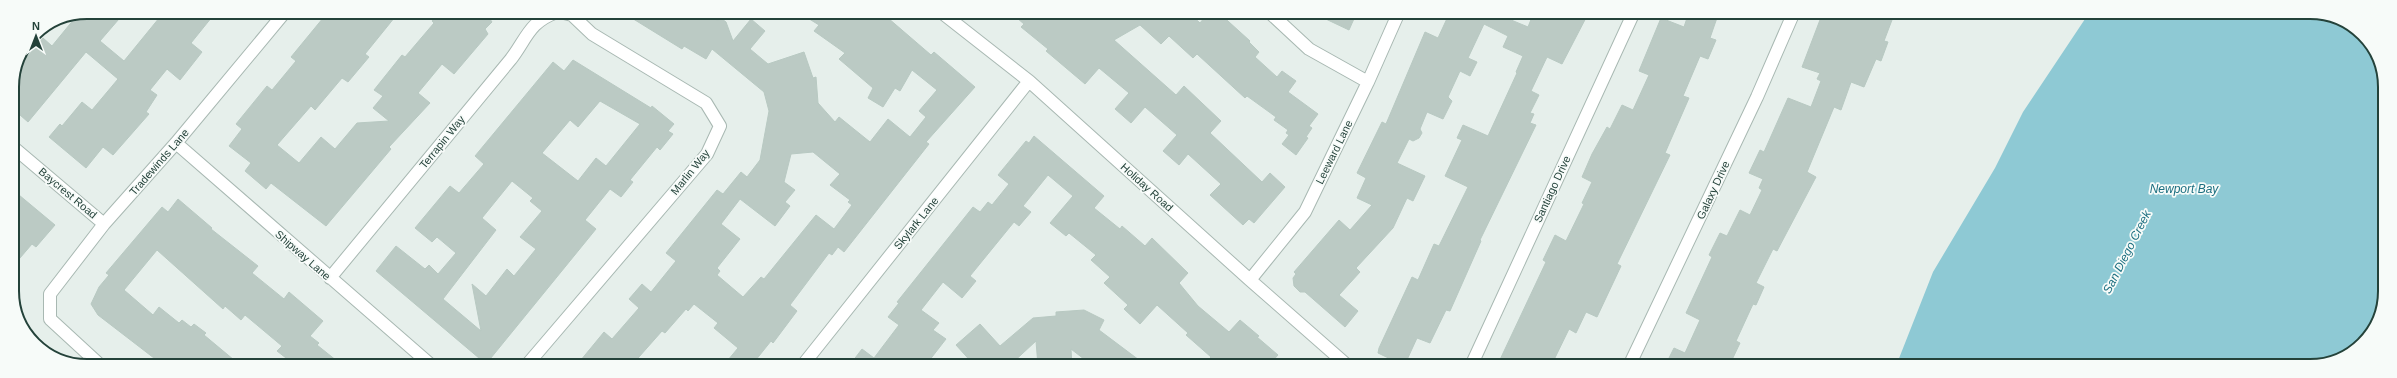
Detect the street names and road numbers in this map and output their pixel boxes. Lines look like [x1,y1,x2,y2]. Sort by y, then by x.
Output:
street label: Terrapin Way [417,113,467,171]
street label: Leeward Lane [1313,118,1355,186]
street label: Tradewinds Lane [127,126,191,198]
street label: Marlin Way [668,147,712,197]
street label: Santiago Drive [1531,154,1573,224]
street label: Galaxy Drive [1694,159,1732,221]
street label: Holiday Road [1118,160,1176,214]
street label: Baycrest Road [37,165,99,221]
street label: Skylark Lane [891,195,941,251]
street label: Shipway Lane [273,228,333,282]

